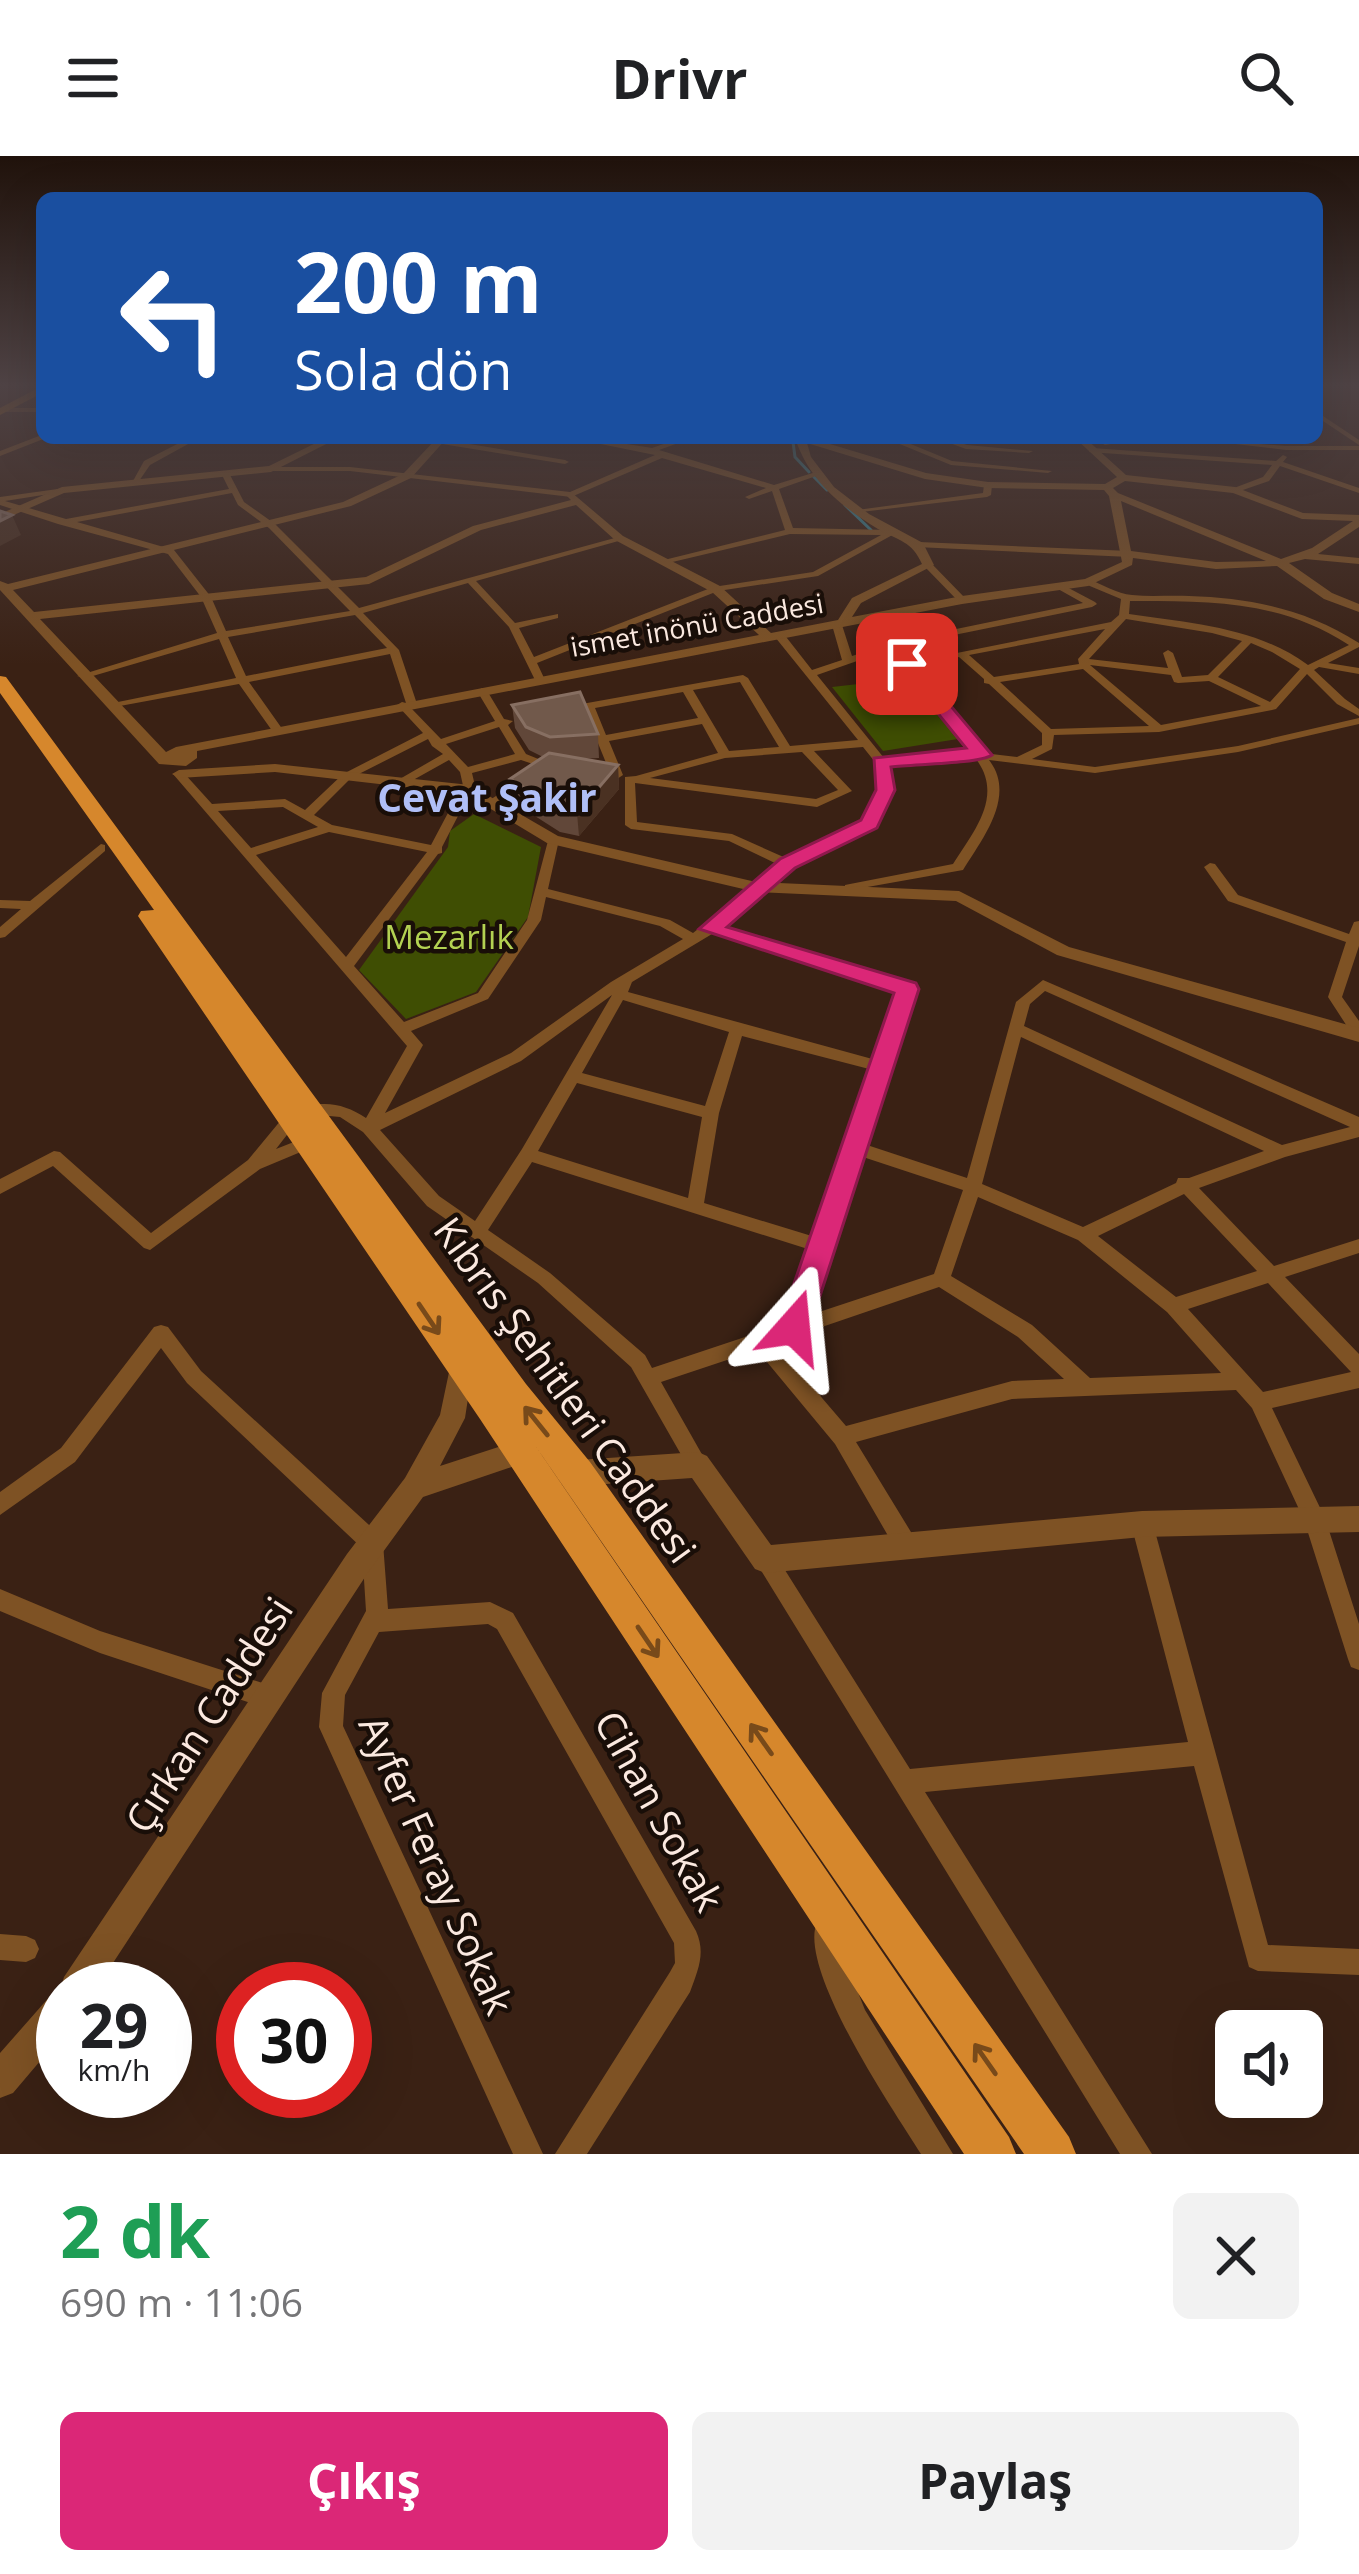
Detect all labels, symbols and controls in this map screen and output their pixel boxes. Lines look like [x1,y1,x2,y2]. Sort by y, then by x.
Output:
text: Drivr [611,41,748,115]
icon: menu [60,45,126,111]
icon: search [1233,45,1299,111]
text: 200 m [294,223,542,338]
icon: left [96,240,252,396]
text: Sola dön [294,332,512,406]
street label: ismet inönü Caddesi [567,584,826,665]
pin [856,613,958,715]
icon: arrive [874,631,940,697]
district label: Cevat Şakir [377,770,597,823]
park label: Mezarlık [384,914,514,959]
street label: Kıbrıs Şehitleri Caddesi [423,1206,710,1573]
position arrow [731,1264,857,1390]
one-way arrow [416,1301,441,1335]
one-way arrow [523,1405,550,1437]
street label: Çırkan Caddesi [112,1586,304,1842]
one-way arrow [635,1624,660,1658]
street label: Cihan Sokak [583,1701,737,1920]
street label: Ayfer Feray Sokak [348,1706,527,2023]
one-way arrow [749,1723,774,1757]
speed limit sign: 30 [216,1962,372,2118]
text: 29 [80,1984,148,2066]
map controls [1215,2010,1323,2118]
button: sound [1215,2010,1323,2118]
one-way arrow [972,2043,998,2076]
text: km/h [78,2049,150,2090]
text: 2 dk [60,2181,210,2279]
button: close [1173,2193,1299,2319]
text: 690 m · 11:06 [60,2275,303,2328]
button: Çıkış [60,2412,668,2550]
button: Paylaş [692,2412,1299,2550]

